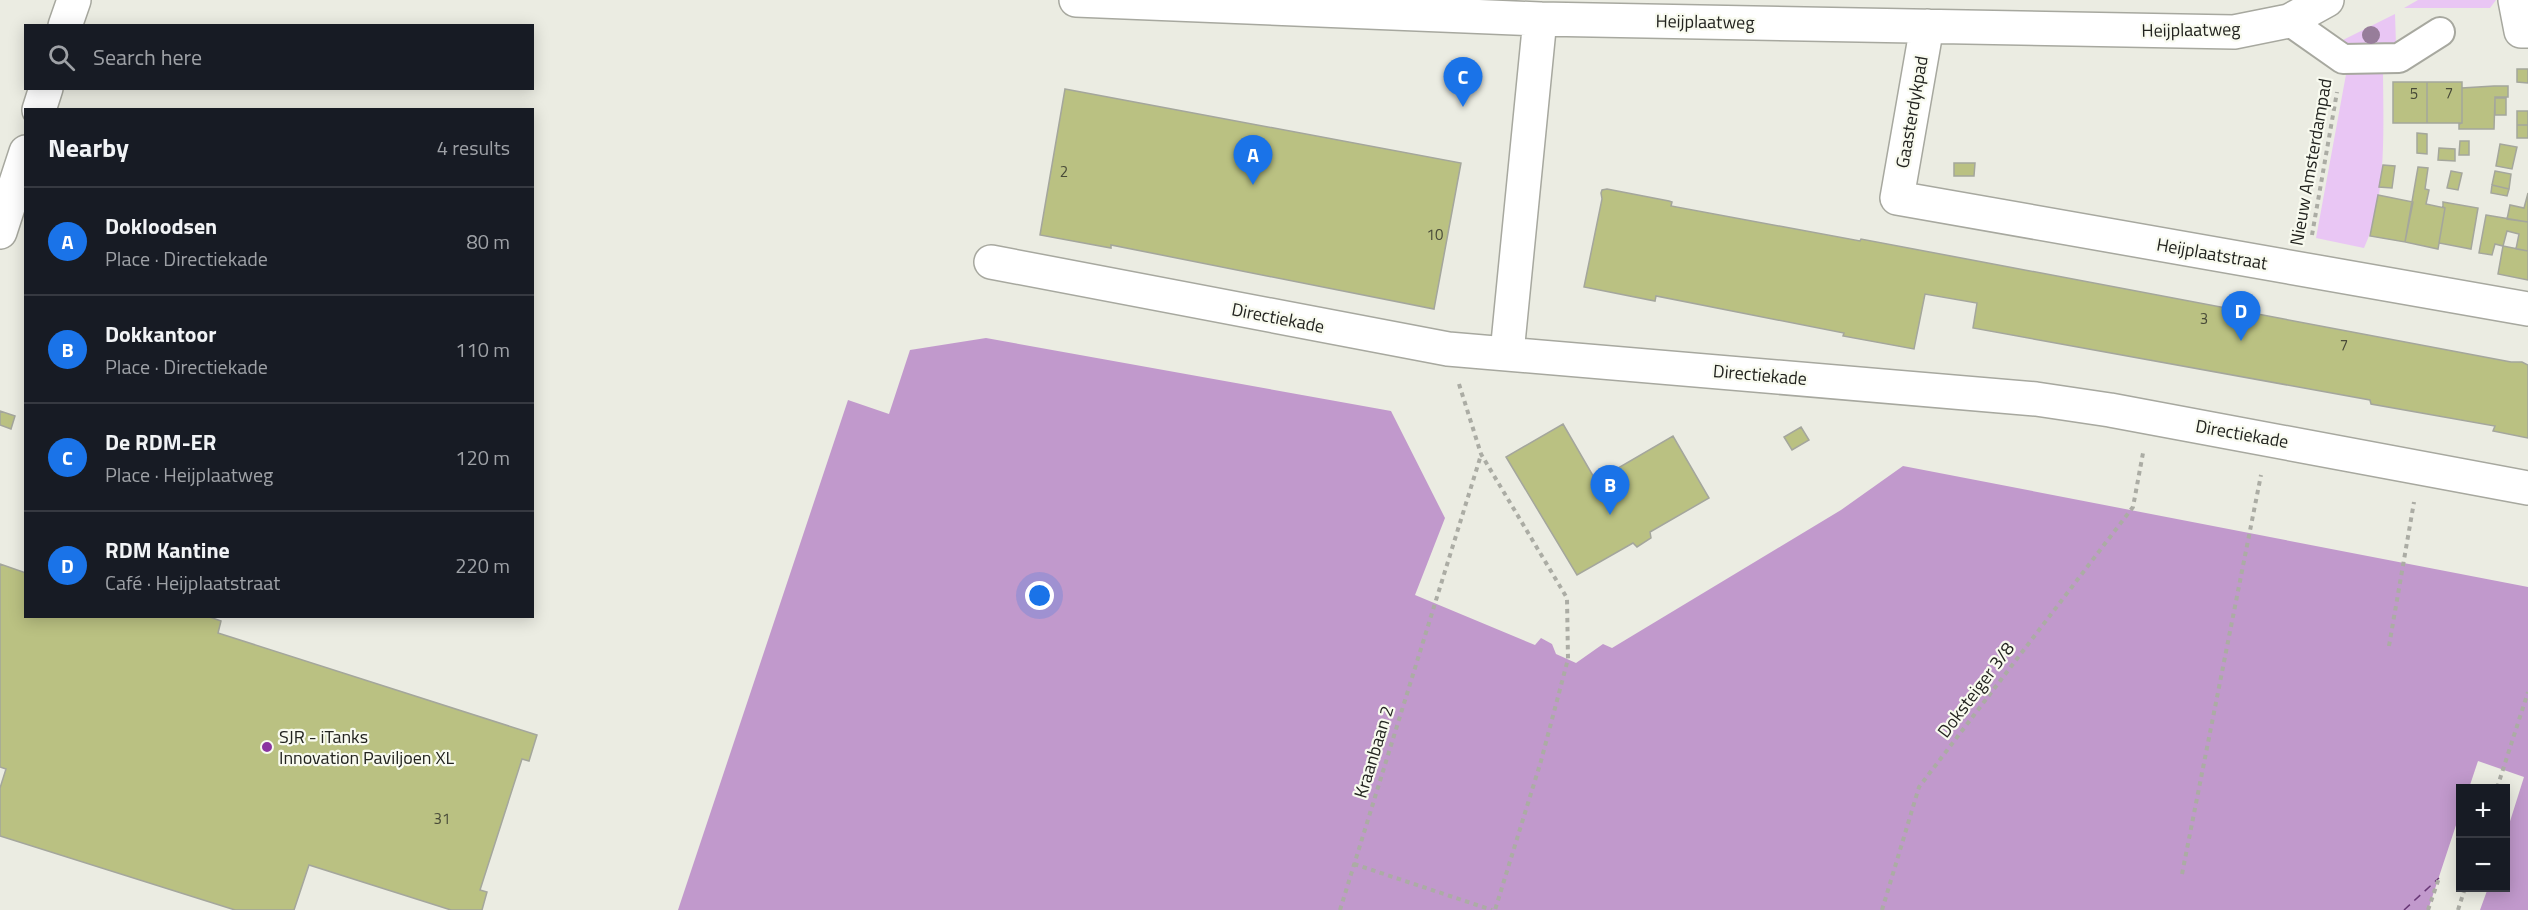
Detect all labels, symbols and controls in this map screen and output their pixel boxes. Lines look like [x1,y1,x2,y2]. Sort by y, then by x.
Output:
street label: Heijplaatweg [1655,7,1755,36]
street label: Heijplaatweg [2141,15,2241,44]
search box [24,24,534,90]
text: Search here [93,40,202,74]
icon: search [45,41,78,74]
street label: Gaasterdykpad [1888,54,1935,170]
pin: C [1444,57,1482,107]
street label: Nieuw Amsterdampad [2282,76,2339,248]
house number: 7 [2445,81,2453,104]
house number: 5 [2410,82,2418,105]
text: Nearby [48,128,129,167]
text: 4 results [437,132,510,163]
pin: A [1234,136,1272,185]
house number: 2 [1060,160,1068,183]
text: Dokloodsen [105,209,217,243]
house number: 10 [1427,223,1443,246]
text: A [61,226,74,257]
text: 80 m [466,226,510,257]
street label: Heijplaatstraat [2154,230,2270,277]
text: Place · Directiekade [105,243,268,274]
pin: D [2222,292,2260,341]
street label: Directiekade [1229,295,1327,340]
house number: 3 [2200,307,2208,330]
text: Dokkantoor [105,317,216,351]
house number: 7 [2340,333,2348,356]
text: B [61,334,74,365]
text: 110 m [455,334,510,365]
text: Place · Directiekade [105,351,268,382]
street label: Directiekade [1712,357,1808,392]
street label: Directiekade [2193,412,2291,455]
text: De RDM-ER [105,425,216,459]
text: C [62,442,73,473]
text: 120 m [455,442,510,473]
text: Place · Heijplaatweg [105,459,273,490]
pin: B [1590,466,1630,515]
text: RDM Kantine [105,533,230,567]
text: D [61,550,74,581]
text: 220 m [455,550,510,581]
text: Café · Heijplaatstraat [105,567,280,598]
your location [1025,581,1054,610]
street label: Doksteiger 3/8 [1931,636,2021,743]
street label: Kraanbaan 2 [1347,702,1400,801]
place label: SJR - iTanks Innovation Paviljoen XL [279,723,454,771]
marker: SJR - iTanks Innovation Paviljoen XL [260,740,274,754]
map controls [2456,784,2510,892]
button: + [2456,784,2510,838]
house number: 31 [434,807,450,830]
button: − [2456,838,2510,892]

